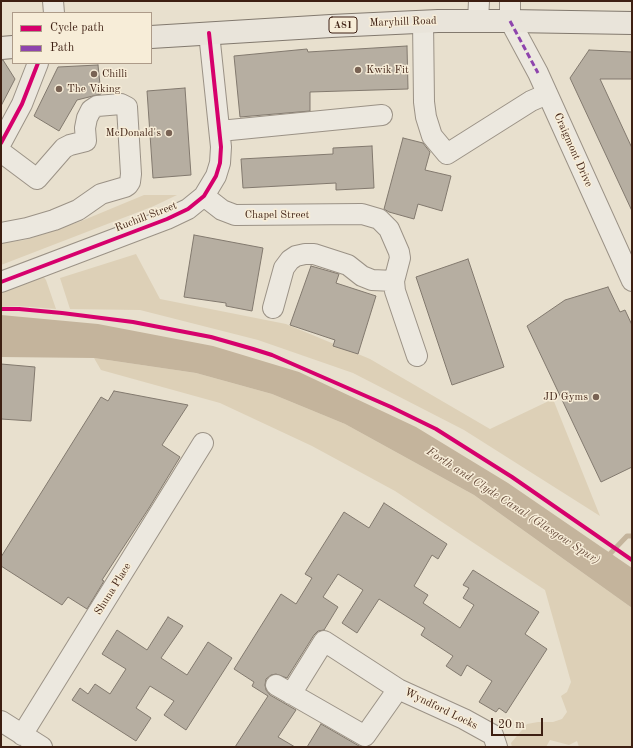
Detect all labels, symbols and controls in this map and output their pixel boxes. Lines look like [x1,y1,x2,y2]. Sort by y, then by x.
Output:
legend [12,12,152,64]
street label: Maryhill Road [369,14,437,30]
road number: A81 [329,17,357,33]
text: Cycle path [50,22,104,34]
text: Path [50,42,74,54]
place label: Kwik Fit [366,63,409,77]
marker: Kwik Fit [353,65,363,75]
place label: Chilli [102,67,127,81]
marker: Chilli [89,69,99,79]
place label: The Viking [67,82,121,96]
marker: The Viking [54,84,64,94]
street label: Craigmont Drive [551,111,595,189]
place label: McDonald's [105,126,161,140]
marker: McDonald's [164,128,174,138]
street label: Ruchill Street [113,199,179,235]
street label: Chapel Street [245,208,309,222]
place label: JD Gyms [543,390,588,404]
marker: JD Gyms [591,392,601,402]
water label: Forth and Clyde Canal (Glasgow Spur) [424,444,602,568]
street label: Shuna Place [92,561,134,617]
street label: Wyndford Locks [402,686,480,732]
scale bar [493,710,545,736]
text: 20 m [498,719,525,731]

